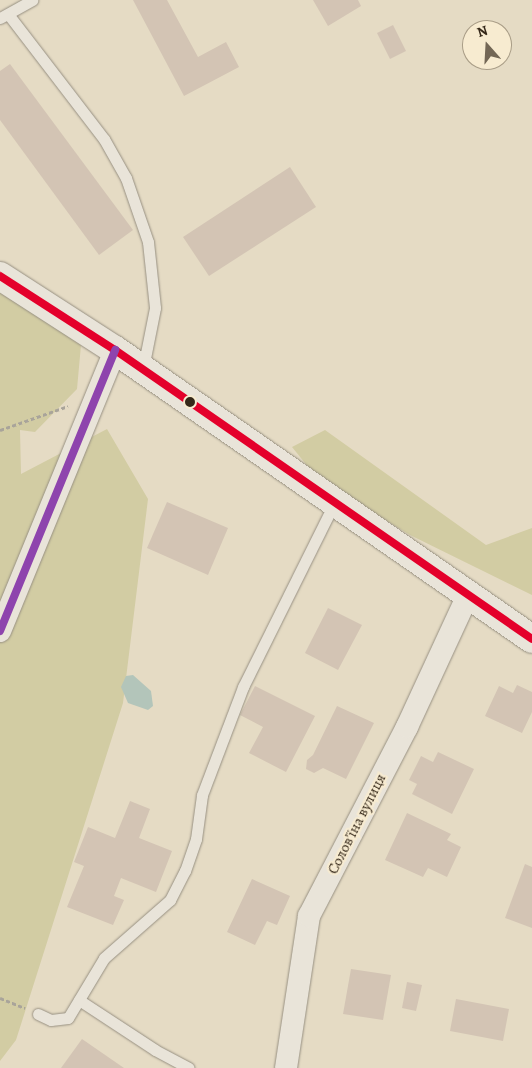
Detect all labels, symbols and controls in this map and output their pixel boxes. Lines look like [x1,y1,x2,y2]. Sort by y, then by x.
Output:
north arrow [462,20,512,70]
text: N [474,21,490,42]
unlabelled marker [185,397,195,407]
street label: Соловʼїна вулиця [324,771,390,877]

